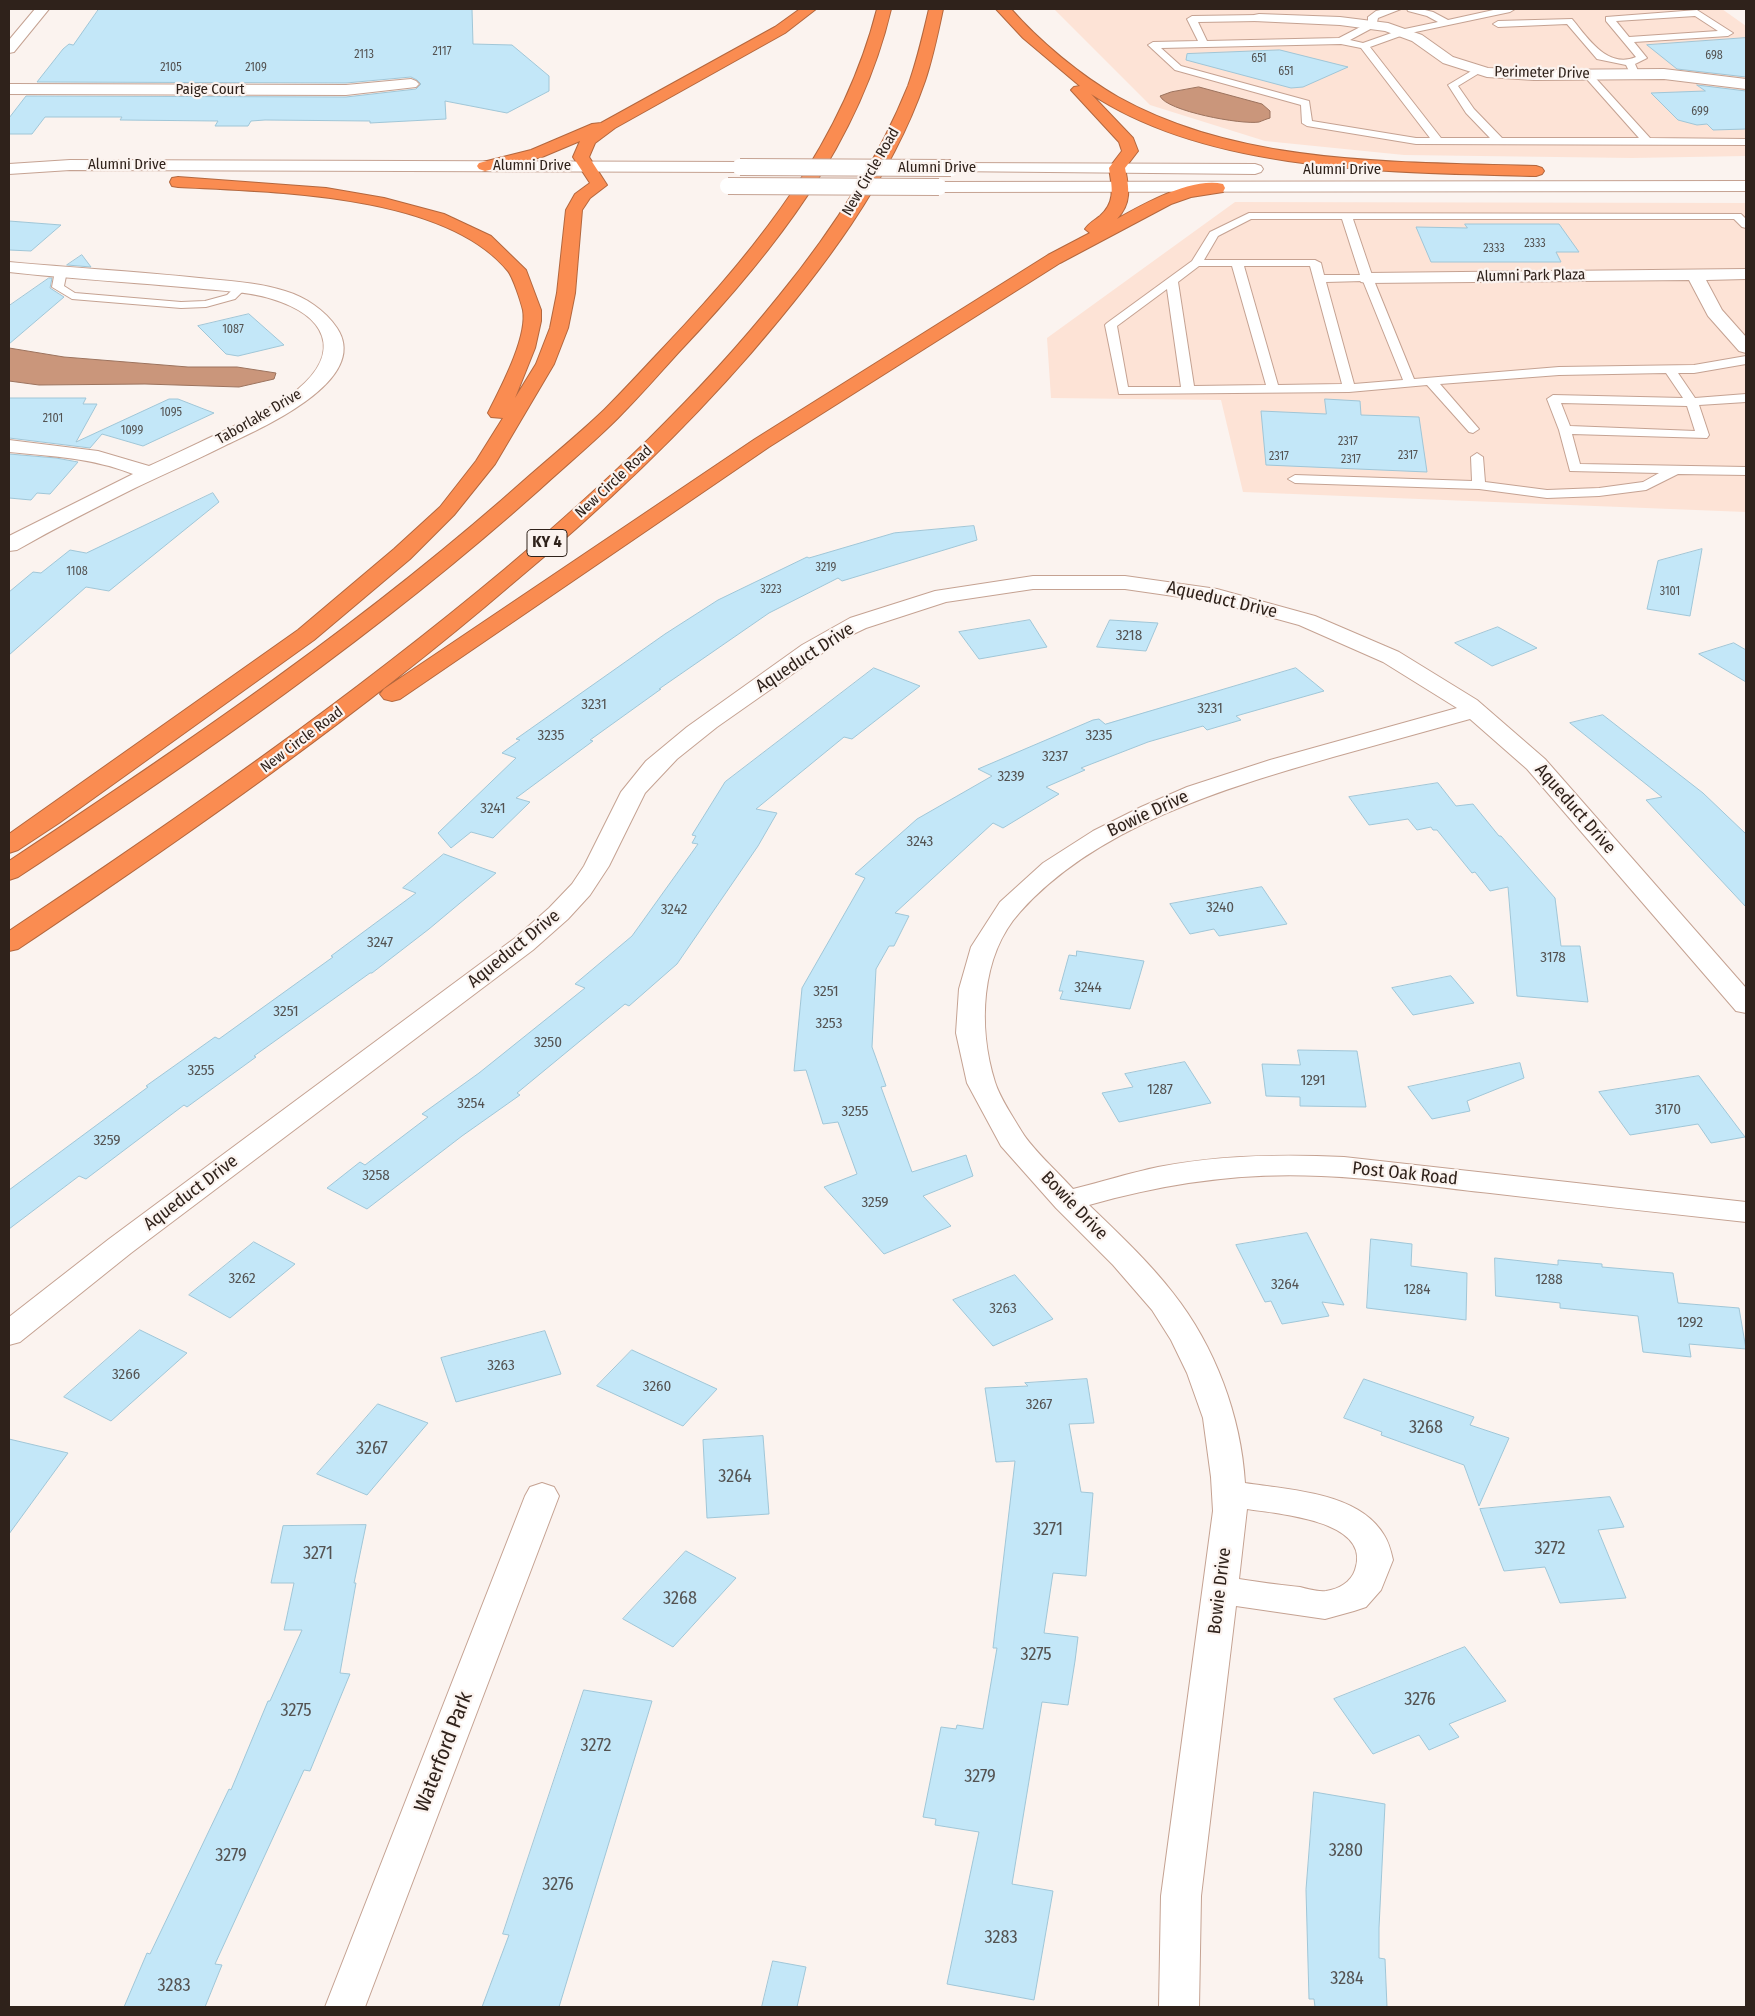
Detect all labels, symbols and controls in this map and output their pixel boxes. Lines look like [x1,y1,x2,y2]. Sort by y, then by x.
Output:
house number: 2117 [432,45,452,59]
house number: 2113 [354,48,374,62]
house number: 698 [1705,49,1723,63]
house number: 651 [1251,52,1267,66]
house number: 2105 [160,61,182,75]
house number: 2109 [245,61,267,75]
street label: Perimeter Drive [1494,63,1590,83]
house number: 651 [1278,65,1294,79]
street label: Paige Court [175,81,245,99]
house number: 699 [1691,105,1709,119]
street label: New Circle Road [839,125,903,219]
street label: Alumni Drive [88,156,166,174]
street label: Alumni Drive [493,157,571,175]
street label: Alumni Drive [898,159,976,177]
street label: Alumni Drive [1303,161,1381,179]
house number: 2333 [1524,237,1546,251]
house number: 2333 [1483,242,1505,256]
street label: Alumni Park Plaza [1477,266,1585,286]
house number: 1087 [222,323,244,337]
street label: Taborlake Drive [213,385,305,449]
house number: 1095 [160,406,182,420]
house number: 2101 [43,412,63,426]
house number: 1099 [121,424,143,438]
house number: 2317 [1338,435,1358,449]
street label: New Circle Road [572,442,656,522]
house number: 2317 [1398,449,1418,463]
house number: 2317 [1269,450,1289,464]
house number: 2317 [1341,453,1361,467]
road number: KY 4 [527,530,567,556]
house number: 3219 [816,561,836,575]
house number: 1108 [66,565,88,579]
street label: Aqueduct Drive [1165,577,1279,623]
house number: 3223 [760,583,782,597]
house number: 3101 [1660,585,1680,599]
street label: Aqueduct Drive [752,618,858,698]
house number: 3218 [1116,627,1142,645]
house number: 3231 [581,696,607,714]
house number: 3231 [1197,700,1223,718]
street label: New Circle Road [257,703,347,777]
house number: 3235 [538,727,564,745]
house number: 3235 [1086,727,1112,745]
house number: 3237 [1042,748,1068,766]
street label: Aqueduct Drive [1530,759,1620,859]
house number: 3239 [997,768,1025,786]
street label: Bowie Drive [1104,786,1192,842]
house number: 3241 [480,800,506,818]
house number: 3243 [907,833,933,851]
house number: 3240 [1206,899,1234,917]
house number: 3242 [661,901,687,919]
street label: Aqueduct Drive [464,905,564,993]
house number: 3247 [367,934,393,952]
house number: 3178 [1540,949,1566,967]
house number: 3244 [1074,979,1102,997]
house number: 3251 [813,983,839,1001]
house number: 3251 [273,1003,299,1021]
house number: 3253 [816,1015,842,1033]
house number: 3250 [534,1034,562,1052]
house number: 3255 [188,1062,214,1080]
house number: 1291 [1300,1072,1326,1090]
house number: 1287 [1147,1081,1173,1099]
house number: 3254 [457,1095,485,1113]
house number: 3170 [1655,1101,1681,1119]
house number: 3255 [842,1103,868,1121]
house number: 3259 [93,1132,121,1150]
street label: Aqueduct Drive [140,1151,242,1235]
street label: Post Oak Road [1351,1158,1459,1190]
house number: 3258 [362,1167,390,1185]
street label: Bowie Drive [1036,1167,1112,1245]
house number: 3259 [861,1194,889,1212]
house number: 3262 [228,1270,256,1288]
house number: 1288 [1535,1271,1563,1289]
house number: 3264 [1271,1276,1299,1294]
house number: 1284 [1403,1281,1431,1299]
house number: 3263 [989,1300,1017,1318]
house number: 1292 [1677,1314,1703,1332]
house number: 3263 [487,1357,515,1375]
house number: 3266 [112,1366,140,1384]
house number: 3260 [643,1378,671,1396]
house number: 3267 [1026,1396,1052,1414]
house number: 3268 [1409,1417,1443,1439]
house number: 3267 [356,1438,388,1460]
house number: 3264 [718,1466,752,1488]
house number: 3271 [1033,1519,1063,1541]
house number: 3272 [1535,1538,1565,1560]
house number: 3271 [303,1543,333,1565]
street label: Bowie Drive [1204,1547,1236,1635]
house number: 3268 [663,1588,697,1610]
house number: 3275 [1020,1644,1052,1666]
street label: Waterford Park [409,1688,479,1816]
house number: 3276 [1404,1689,1436,1711]
house number: 3275 [280,1700,312,1722]
house number: 3272 [581,1735,611,1757]
house number: 3279 [964,1766,996,1788]
house number: 3280 [1329,1840,1363,1862]
house number: 3279 [215,1845,247,1867]
house number: 3276 [542,1874,574,1896]
house number: 3283 [984,1927,1018,1949]
house number: 3284 [1330,1968,1364,1990]
house number: 3283 [157,1975,191,1997]

